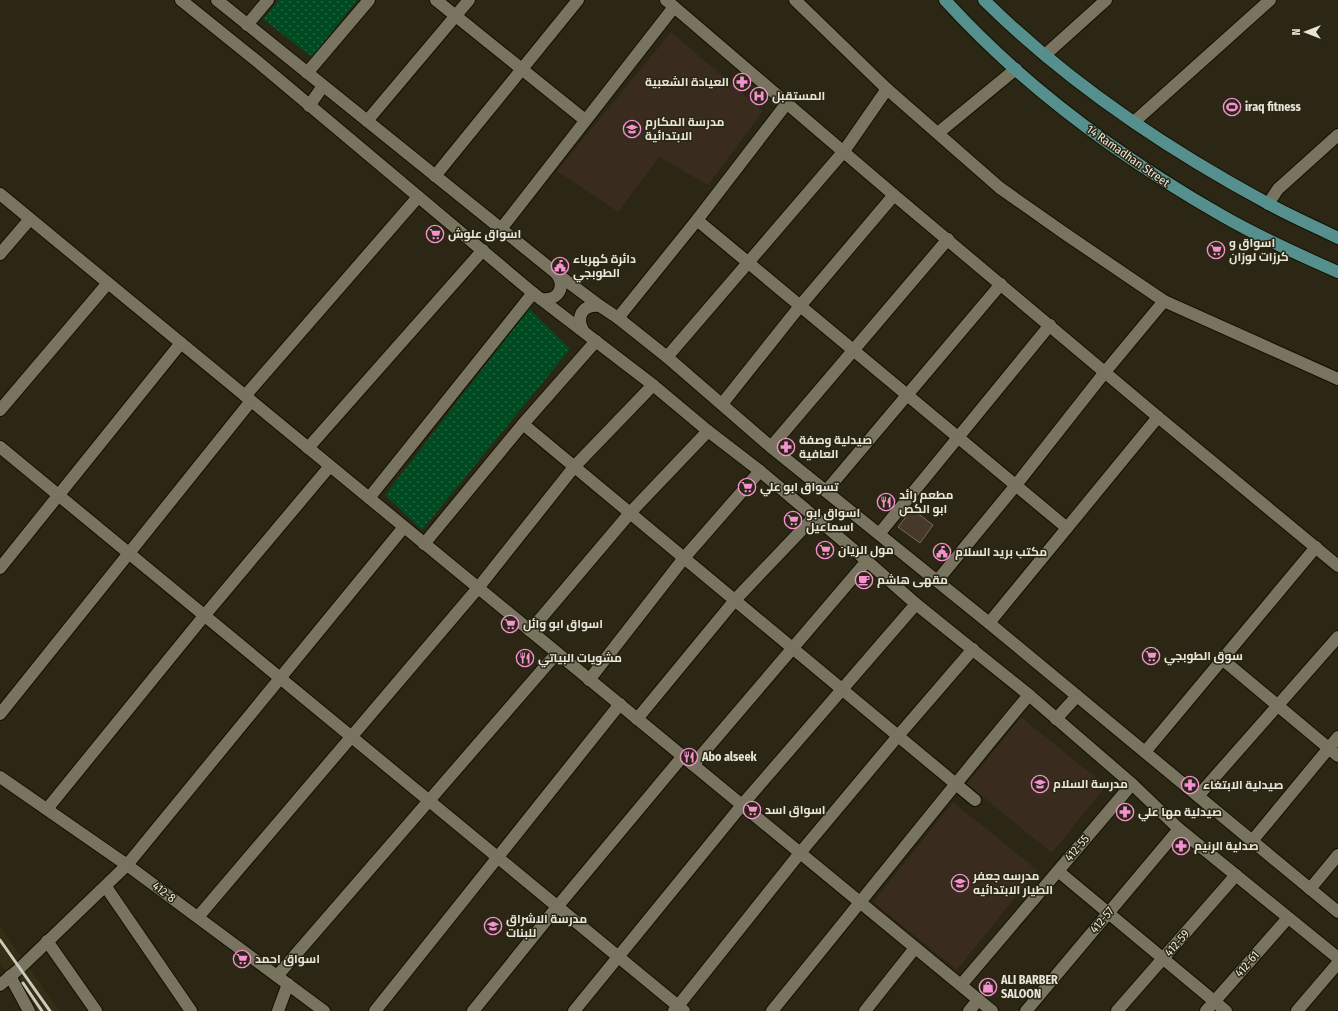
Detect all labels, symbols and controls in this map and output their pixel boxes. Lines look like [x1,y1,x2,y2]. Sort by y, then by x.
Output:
north arrow [1286,12,1326,52]
text: N [1290,29,1303,35]
pharmacy icon: العيادة الشعبية [732,72,752,92]
place label: العيادة الشعبية [645,75,729,89]
hospital icon: المستقبل [749,86,769,106]
place label: المستقبل [772,89,825,104]
sports icon: iraq fitness [1222,97,1242,117]
place label: iraq fitness [1245,100,1301,114]
place label: مدرسة المكارم الابتدائية [645,115,725,143]
school or university icon: مدرسة المكارم الابتدائية [622,119,642,139]
street label: 14 Ramadhan Street [1084,122,1172,190]
supermarket icon: اسواق علوش [425,224,445,244]
place label: اسواق علوش [448,227,521,242]
place label: اسواق و كرزات لوزان [1229,236,1289,265]
supermarket icon: اسواق و كرزات لوزان [1206,240,1226,260]
place label: دائرة كهرباء الطوبجي [573,252,636,283]
public building icon: دائرة كهرباء الطوبجي [550,256,570,276]
place label: صيدلية وصفة العافية [799,433,872,461]
pharmacy icon: صيدلية وصفة العافية [776,437,796,457]
supermarket icon: تسواق ابو علي [737,477,757,497]
place label: تسواق ابو علي [760,480,839,497]
place label: مطعم رائد ابو الكص [899,488,954,517]
restaurant icon: مطعم رائد ابو الكص [876,492,896,512]
place label: اسواق ابو اسماعيل [806,506,860,535]
supermarket icon: اسواق ابو اسماعيل [783,510,803,530]
supermarket icon: مول الريان [815,540,835,560]
public building icon: مكتب بريد السلام [932,542,952,562]
place label: مول الريان [838,543,894,558]
place label: مكتب بريد السلام [955,545,1047,560]
cafe icon: مقهى هاشم [854,570,874,590]
place label: مقهى هاشم [877,573,948,588]
supermarket icon: اسواق ابو وائل [500,614,520,634]
place label: اسواق ابو وائل [523,617,603,632]
supermarket icon: سوق الطوبجي [1141,646,1161,666]
restaurant icon: مشويات البياتي [515,648,535,668]
place label: سوق الطوبجي [1164,649,1243,666]
place label: مشويات البياتي [538,651,622,668]
restaurant icon: Abo alseek [679,747,699,767]
place label: Abo alseek [701,750,757,764]
school or university icon: مدرسة السلام [1030,774,1050,794]
pharmacy icon: صيدلية الابتغاء [1180,775,1200,795]
place label: مدرسة السلام [1053,777,1128,792]
place label: صيدلية الابتغاء [1203,778,1283,792]
supermarket icon: اسواق اسد [742,800,762,820]
pharmacy icon: صيدلية مها علي [1115,802,1135,822]
place label: اسواق اسد [765,803,826,818]
place label: صيدلية مها علي [1138,805,1222,822]
street label: 412-55 [1062,831,1092,864]
pharmacy icon: صدلية الرنيم [1171,836,1191,856]
place label: صدلية الرنيم [1194,839,1259,854]
place label: مدرسه جعفر الطيار الابتدائيه [972,869,1053,898]
school or university icon: مدرسه جعفر الطيار الابتدائيه [950,873,970,893]
street label: 412-8 [150,879,178,905]
street label: 412-57 [1087,904,1117,936]
place label: مدرسة الاشراق للبنات [506,912,587,940]
school or university icon: مدرسة الاشراق للبنات [483,916,503,936]
street label: 412-59 [1162,927,1192,959]
street label: 412-61 [1232,948,1262,980]
supermarket icon: اسواق احمد [232,949,252,969]
place label: اسواق احمد [255,952,320,967]
place label: ALI BARBER SALOON [1000,973,1058,1001]
shop icon: ALI BARBER SALOON [978,977,998,997]

